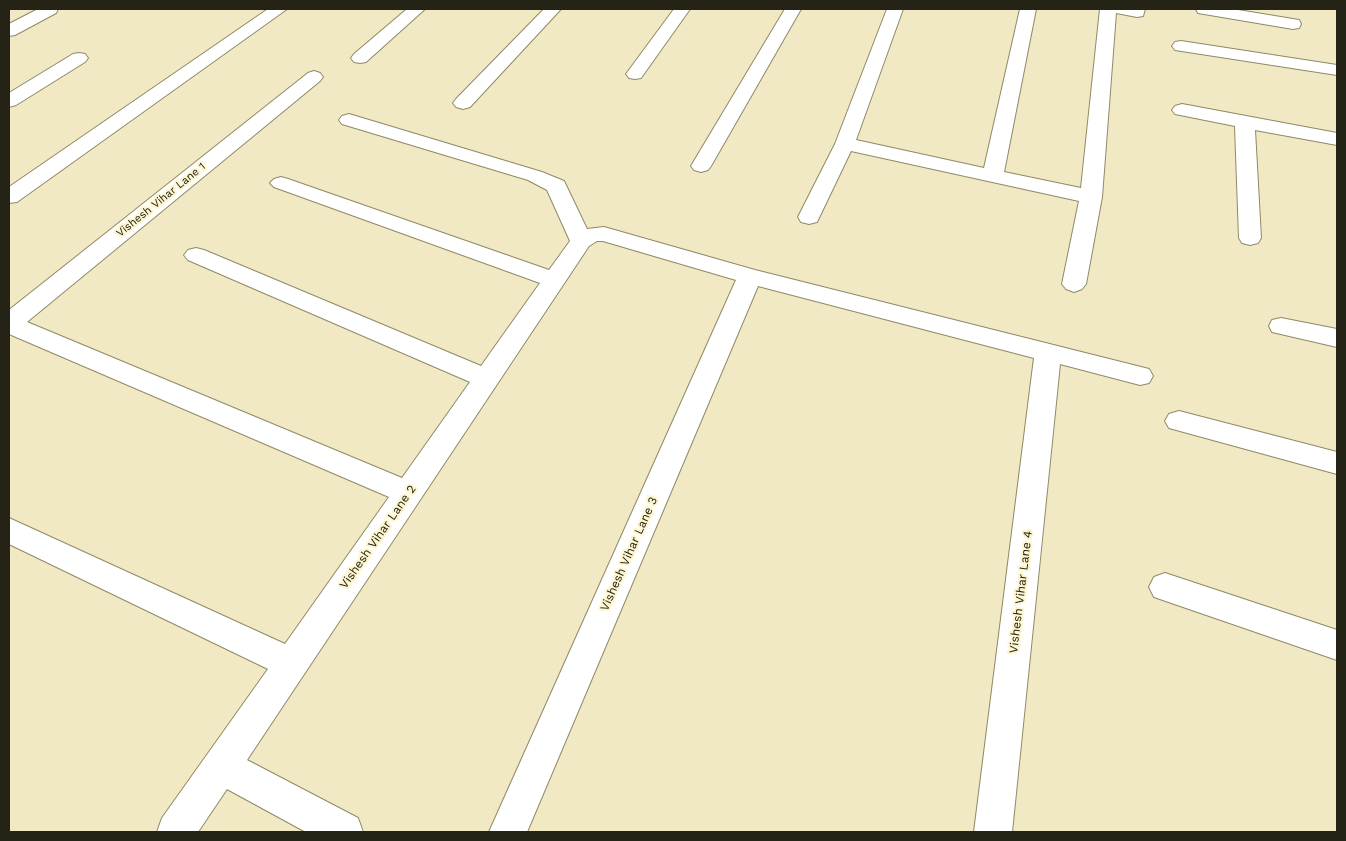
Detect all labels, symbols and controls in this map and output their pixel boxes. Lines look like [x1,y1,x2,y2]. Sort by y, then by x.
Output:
street label: Vishesh Vihar Lane 1 [114,160,208,240]
street label: Vishesh Vihar Lane 2 [337,482,419,592]
street label: Vishesh Vihar Lane 3 [597,495,661,613]
street label: Vishesh Vihar Lane 4 [1006,530,1036,654]

